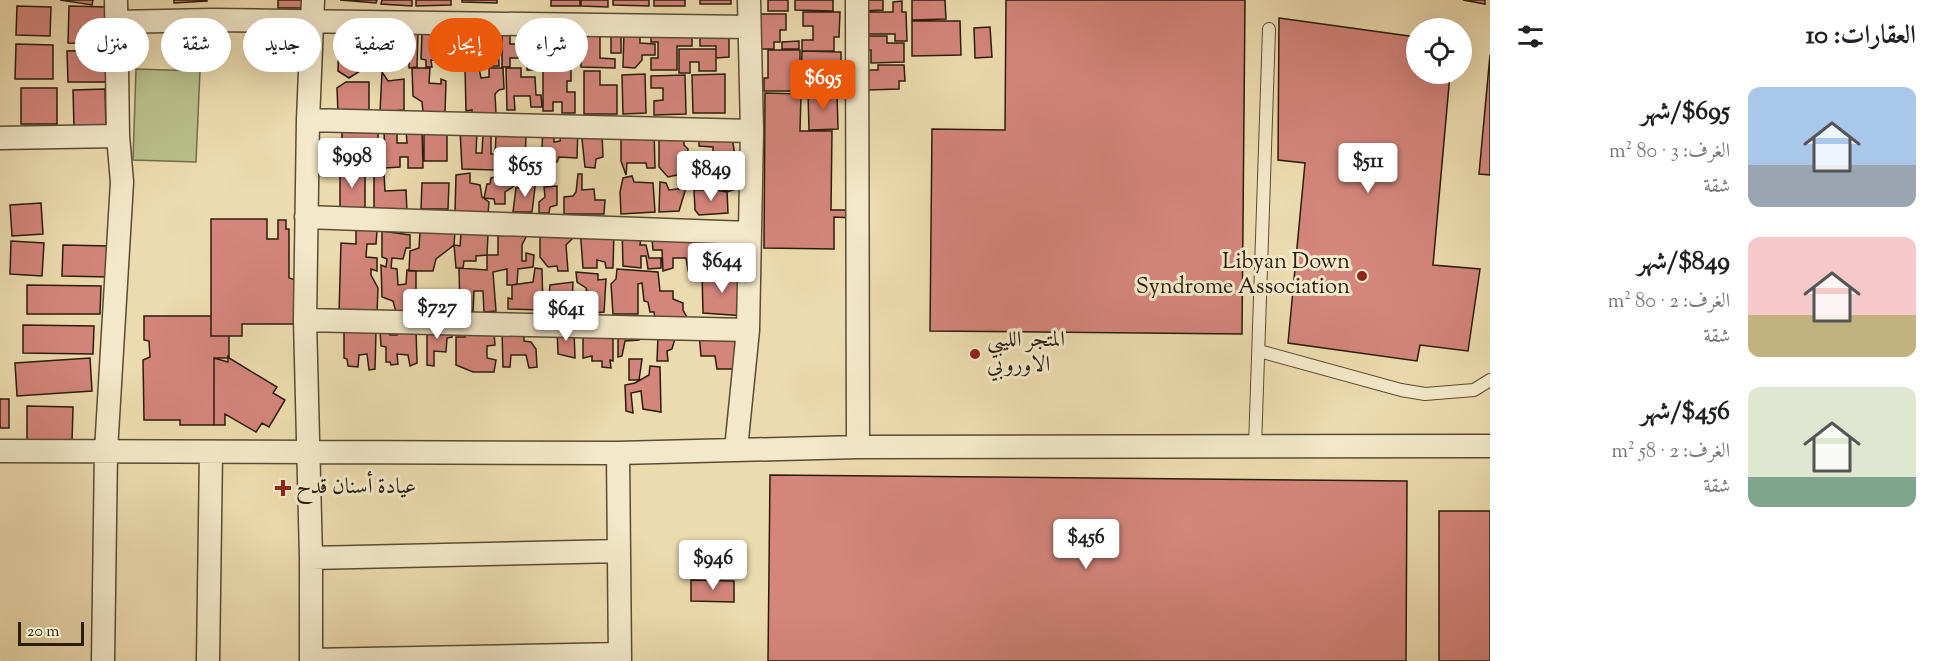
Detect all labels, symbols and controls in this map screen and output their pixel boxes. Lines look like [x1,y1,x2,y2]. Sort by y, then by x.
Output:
chip: منزل [75,18,149,72]
chip: شقة [161,18,231,72]
chip: جديد [243,18,321,72]
chip: تصفية [333,18,416,72]
chip: إيجار [428,18,503,72]
chip: شراء [515,18,588,72]
map controls [1406,18,1472,84]
button: locate [1406,18,1472,84]
text: العقارات: 10 [1806,18,1916,55]
icon: filters [1514,20,1547,53]
pin: $695 [787,60,859,111]
text: $695 [804,65,842,94]
text: $695/شهر [1641,94,1730,131]
icon: home [1796,111,1868,183]
pin: $998 [316,138,388,189]
text: الغرف: 3 · 80 m² [1609,138,1730,167]
text: $998 [332,143,372,172]
pin: $511 [1332,143,1404,194]
pin: $655 [489,147,561,198]
text: $511 [1352,148,1384,177]
pin: $849 [675,151,747,202]
text: $655 [508,152,542,181]
text: $849 [691,156,731,185]
text: شقة [1704,173,1730,202]
pin: $644 [686,243,758,294]
text: $849/شهر [1637,244,1730,281]
place label: Libyan Down Syndrome Association [1136,247,1350,304]
text: $644 [702,248,742,277]
icon: home [1796,261,1868,333]
marker: Libyan Down Syndrome Association [1355,269,1369,283]
text: الغرف: 2 · 80 m² [1608,288,1730,317]
pin: $727 [401,289,473,340]
pin: $641 [530,291,602,342]
text: $727 [417,294,457,323]
text: $641 [547,296,585,325]
text: شقة [1704,323,1730,352]
place label: المتجر الليبي الاوروبي [987,325,1065,382]
marker: المتجر الليبي الاوروبي [968,347,982,361]
text: $456/شهر [1641,394,1730,431]
icon: home [1796,411,1868,483]
text: الغرف: 2 · 58 m² [1612,438,1730,467]
place label: عيادة أسنان قدح [296,470,416,505]
text: شقة [1704,473,1730,502]
marker: عيادة أسنان قدح [274,479,292,497]
pin: $456 [1050,519,1122,570]
text: $456 [1067,524,1105,553]
pin: $946 [677,540,749,591]
text: $946 [693,545,733,574]
scale bar [18,619,84,646]
text: 20 m [27,621,60,644]

